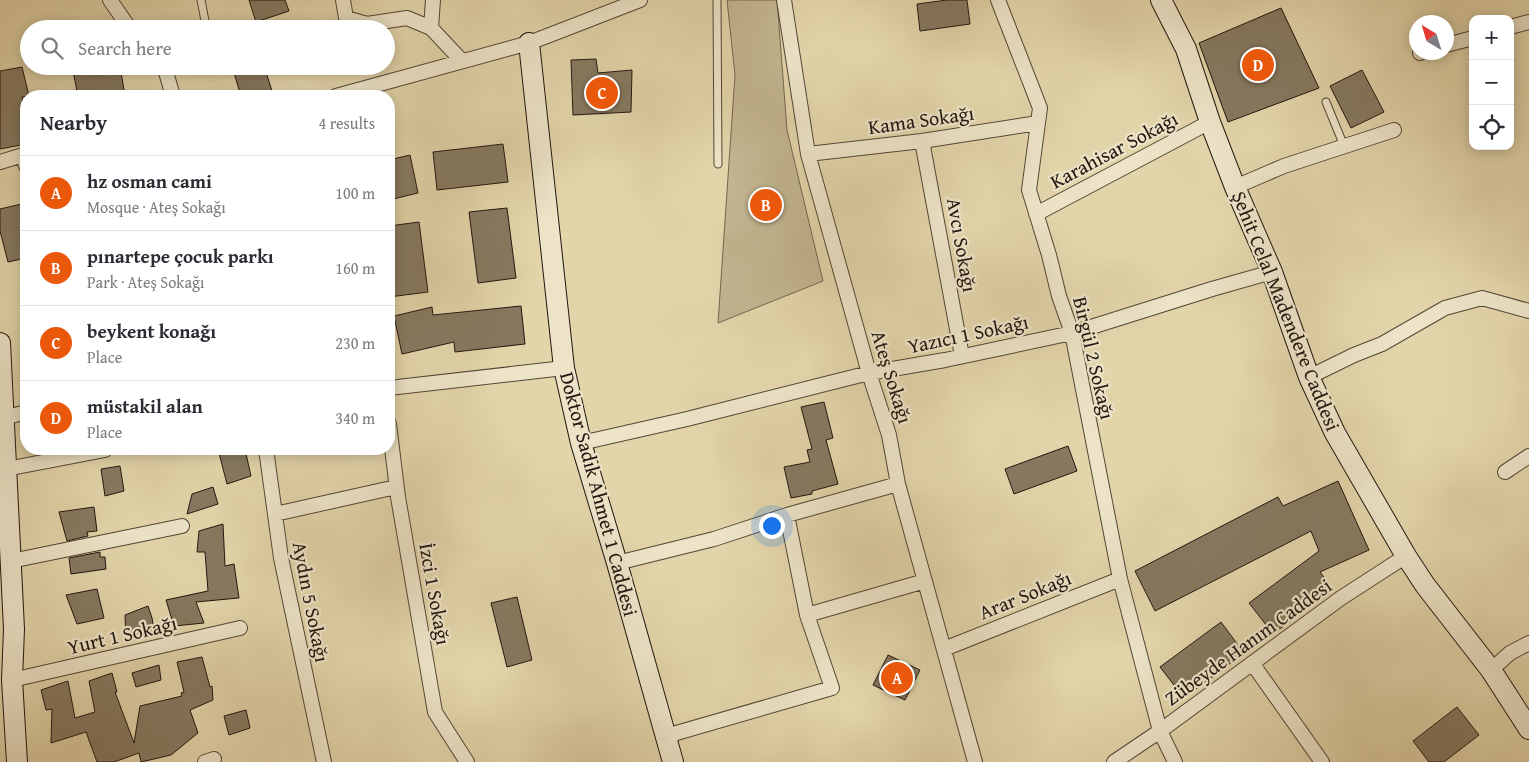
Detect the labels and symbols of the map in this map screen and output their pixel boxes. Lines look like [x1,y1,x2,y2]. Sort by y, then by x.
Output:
north arrow [1409,15,1454,60]
pin: D [1242,46,1274,84]
pin: C [586,74,618,112]
street label: Kama Sokağı [866,98,976,141]
street label: Karahisar Sokağı [1045,104,1183,195]
pin: B [750,186,782,224]
street label: Şehit Celal Madendere Caddesi [1225,187,1348,435]
street label: Avcı Sokağı [940,196,985,295]
street label: Birgül 2 Sokağı [1066,294,1123,423]
street label: Yazıcı 1 Sokağı [905,306,1031,360]
street label: Ateş Sokağı [865,327,920,427]
street label: Doktor Sadık Ahmet 1 Caddesi [553,369,646,620]
your location [759,513,785,539]
street label: Aydın 5 Sokağı [286,539,337,665]
street label: İzci 1 Sokağı [412,541,459,648]
street label: Arar Sokağı [974,563,1076,626]
street label: Zübeyde Hanım Caddesi [1158,571,1338,712]
street label: Yurt 1 Sokağı [64,608,180,661]
pin: A [881,659,913,697]

